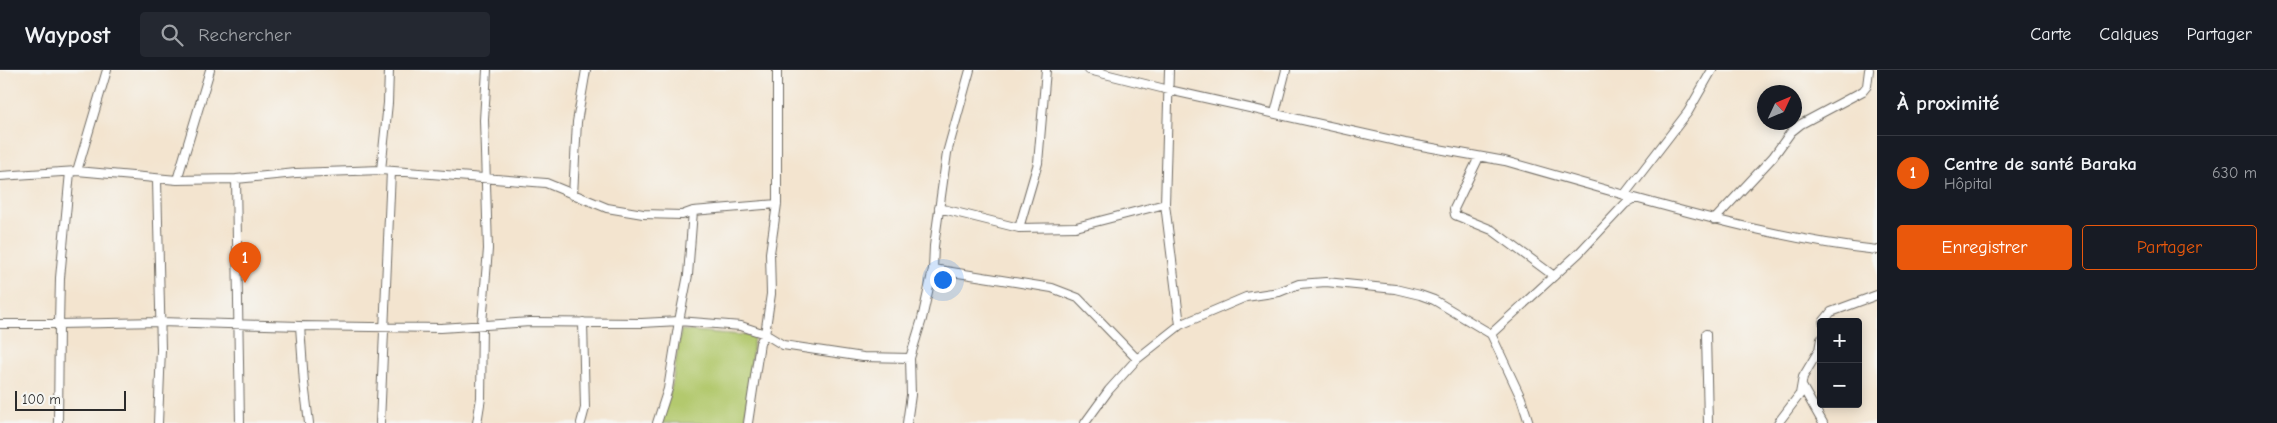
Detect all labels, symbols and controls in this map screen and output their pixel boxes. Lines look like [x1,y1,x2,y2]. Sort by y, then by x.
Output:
search box [140,12,490,57]
text: Waypost [25,21,110,49]
icon: search [158,21,186,49]
text: Rechercher [198,24,291,46]
text: Carte [2030,24,2071,45]
text: Calques [2099,24,2159,45]
text: Partager [2187,24,2252,45]
north arrow [1757,85,1802,130]
text: À proximité [1897,91,1999,115]
text: Centre de santé Baraka [1944,153,2137,175]
text: 1 [1910,164,1916,182]
text: 630 m [2212,164,2257,182]
text: Hôpital [1944,175,1992,193]
button: Enregistrer [1897,225,2072,270]
button: Partager [2082,225,2257,270]
pin: 1 [229,242,261,283]
your location [930,267,956,293]
map controls [1817,318,1862,408]
button: + [1817,318,1862,363]
button: − [1817,363,1862,408]
scale bar [15,388,126,411]
text: 100 m [22,391,61,408]

